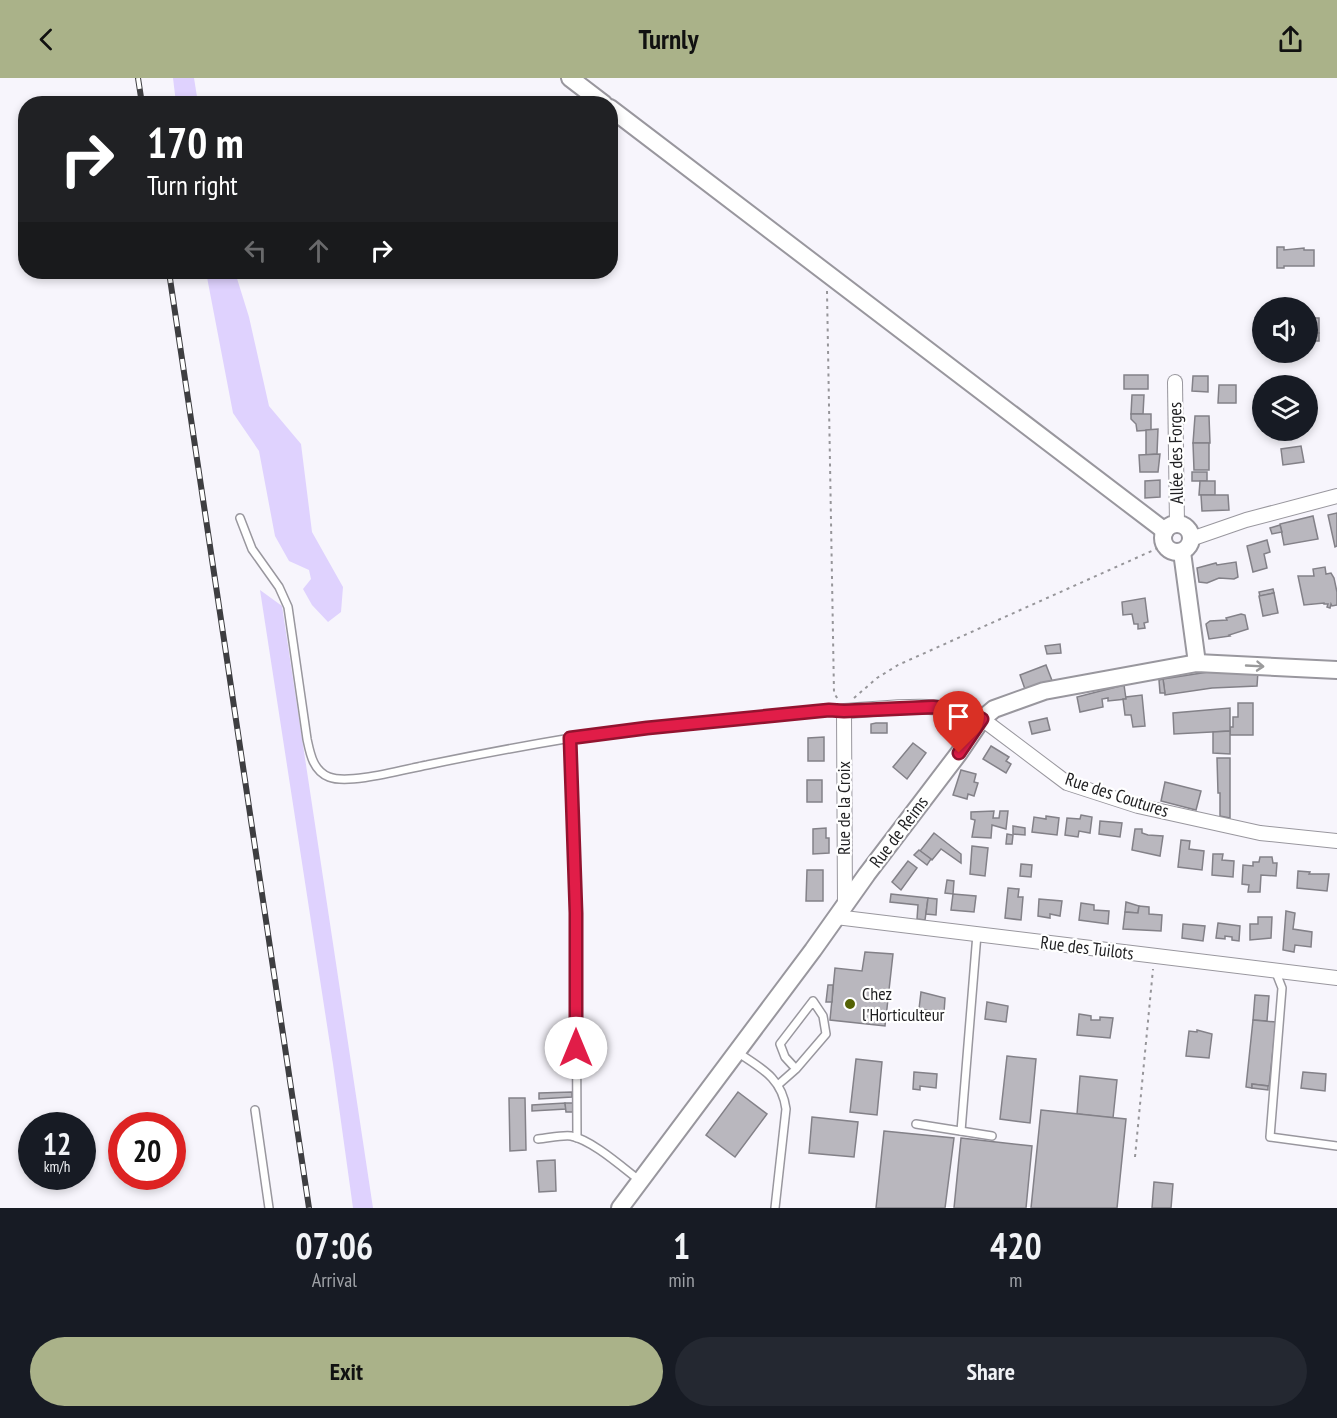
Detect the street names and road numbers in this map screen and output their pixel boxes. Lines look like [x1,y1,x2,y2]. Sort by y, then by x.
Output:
street label: Allée des Forges [1163,402,1188,504]
street label: Rue de la Croix [832,760,855,855]
street label: Rue des Coutures [1063,767,1172,822]
street label: Rue de Reims [864,791,933,872]
street label: Rue des Tuilots [1039,930,1135,965]

